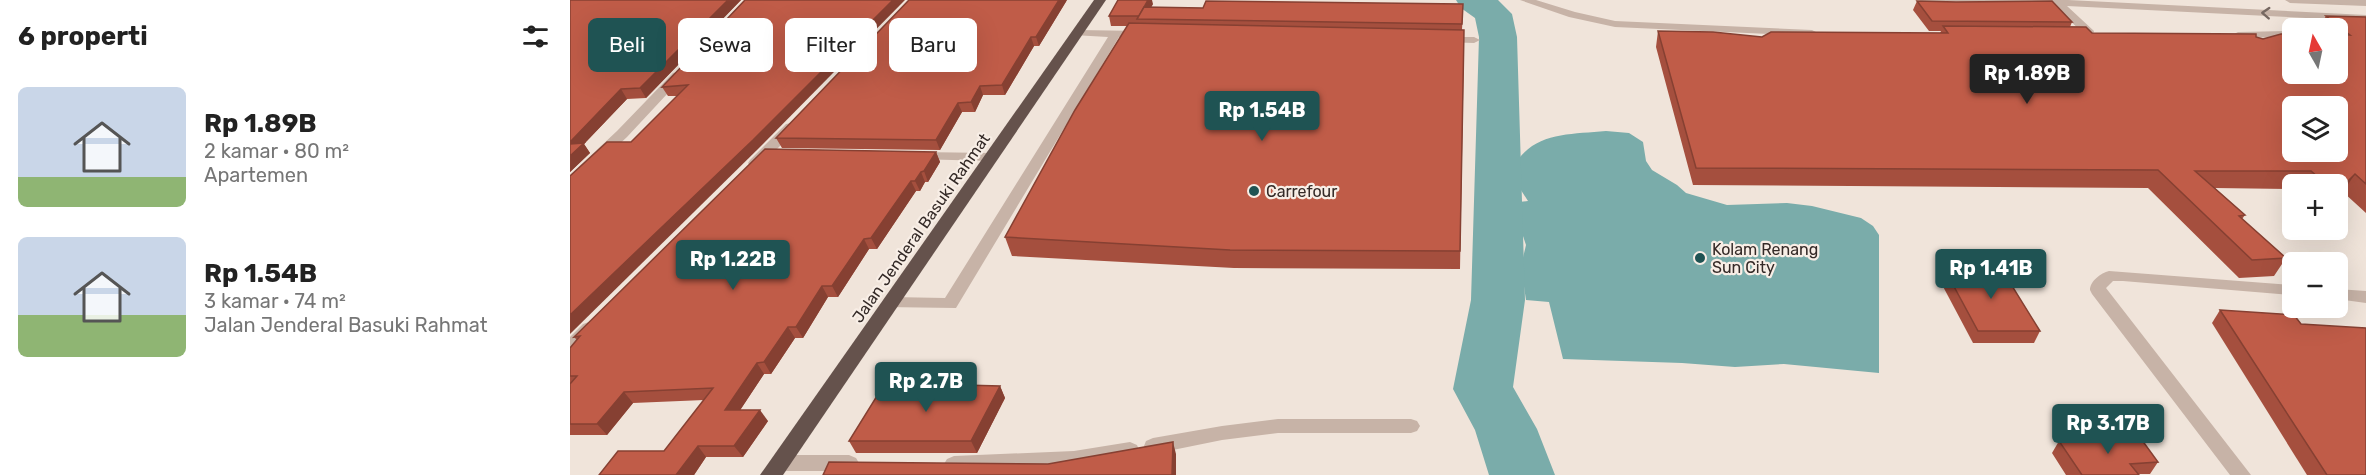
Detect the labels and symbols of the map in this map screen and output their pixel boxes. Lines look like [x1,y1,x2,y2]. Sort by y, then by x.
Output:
one-way arrow [2261,6,2270,19]
north arrow [2282,18,2348,84]
pin: Rp 1.89B [1965,54,2089,105]
pin: Rp 1.54B [1200,91,1324,142]
street label: Jalan Jenderal Basuki Rahmat [848,130,994,326]
place label: Carrefour [1266,182,1337,201]
marker: Carrefour [1247,184,1261,198]
pin: Rp 1.22B [671,240,795,291]
place label: Kolam Renang Sun City [1712,240,1818,277]
pin: Rp 1.41B [1929,249,2053,300]
marker: Kolam Renang Sun City [1693,251,1707,265]
pin: Rp 2.7B [871,362,981,413]
pin: Rp 3.17B [2046,404,2170,455]

